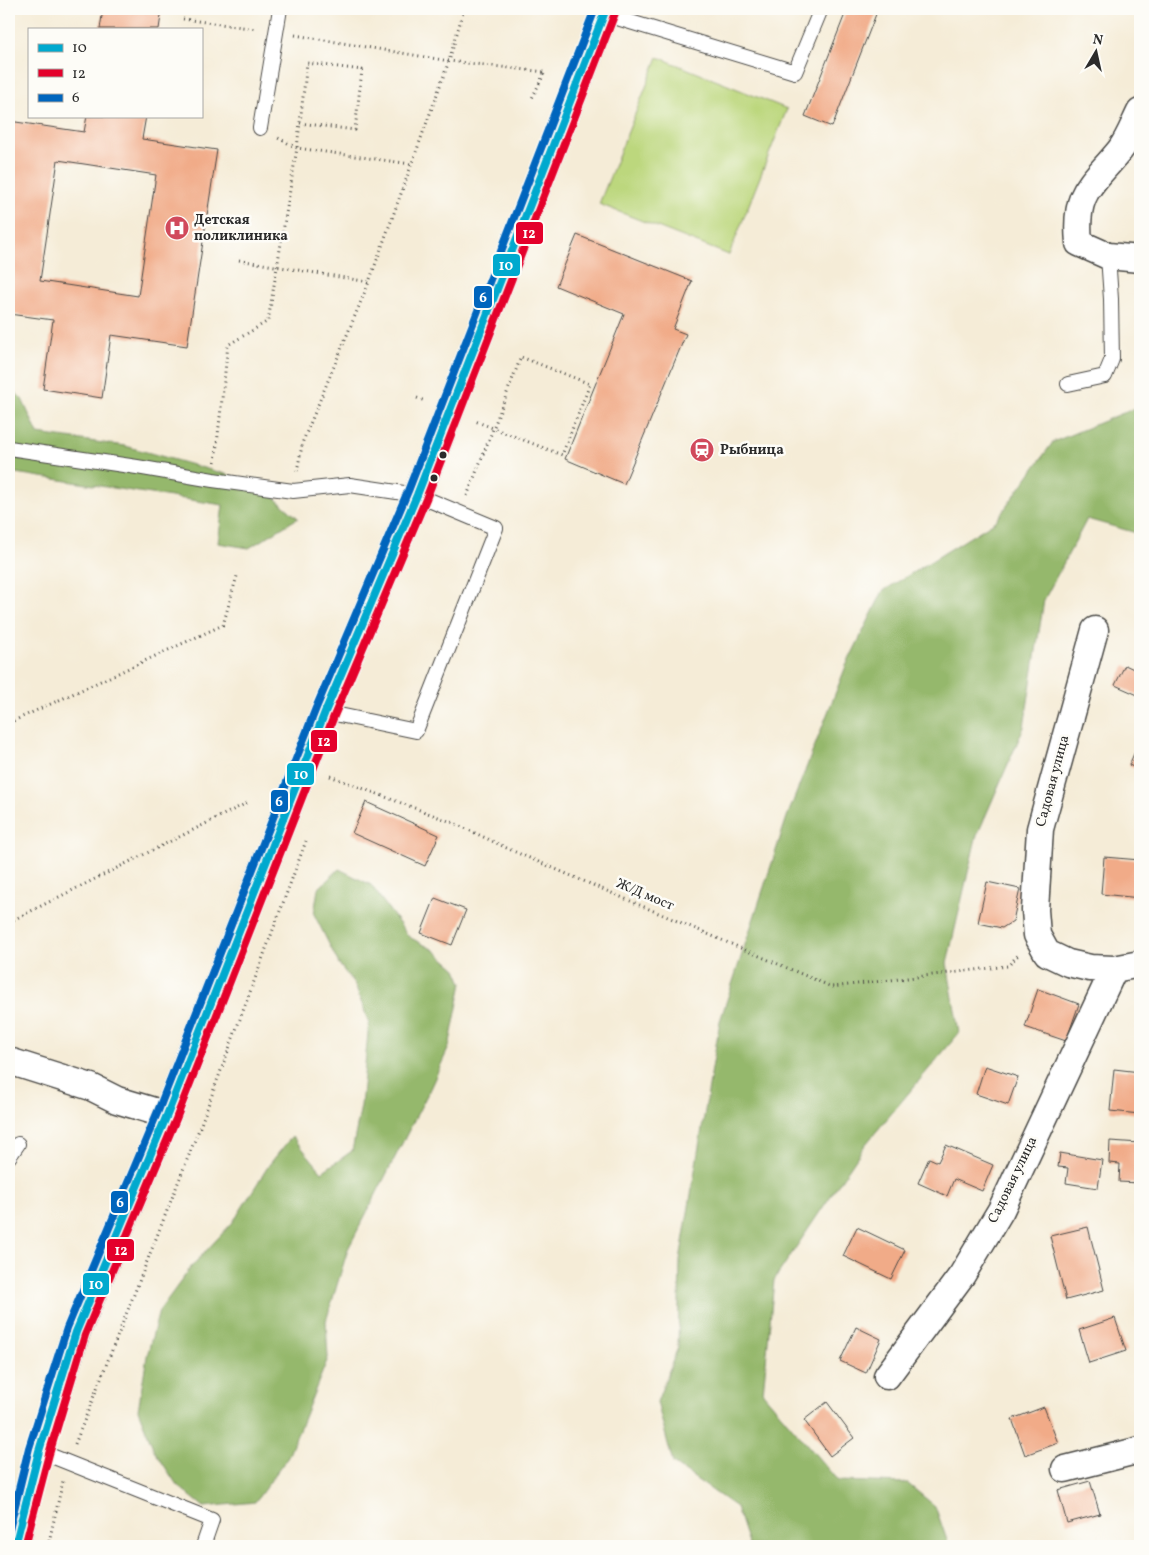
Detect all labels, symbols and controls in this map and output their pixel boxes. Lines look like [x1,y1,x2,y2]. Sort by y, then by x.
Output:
legend [28,28,202,118]
north arrow [1072,28,1122,78]
text: N [1091,30,1104,51]
text: 10 [72,38,87,59]
text: 12 [72,64,86,85]
text: 6 [72,88,80,109]
place label: Детская поликлиника [194,211,288,246]
hospital icon: Детская поликлиника [164,215,190,241]
line badge: 12 [515,221,544,245]
text: 12 [523,225,535,244]
line badge: 10 [492,253,521,277]
text: 10 [499,257,513,276]
line badge: 6 [473,285,493,309]
text: 6 [479,289,487,308]
station icon: Рыбница [689,437,715,463]
place label: Рыбница [720,441,784,460]
unlabelled marker [438,450,448,460]
unlabelled marker [429,473,439,483]
line badge: 12 [310,729,338,753]
text: 12 [318,733,330,752]
street label: Садовая улица [1032,733,1074,829]
line badge: 10 [286,762,315,786]
text: 10 [294,766,308,785]
line badge: 6 [270,789,289,813]
text: 6 [275,793,283,812]
street label: Ж/Д мост [613,874,677,916]
street label: Садовая улица [984,1133,1042,1227]
line badge: 6 [110,1190,129,1214]
text: 6 [116,1194,124,1213]
line badge: 12 [106,1238,135,1262]
text: 12 [115,1242,127,1261]
line badge: 10 [82,1272,110,1296]
text: 10 [89,1276,103,1295]

